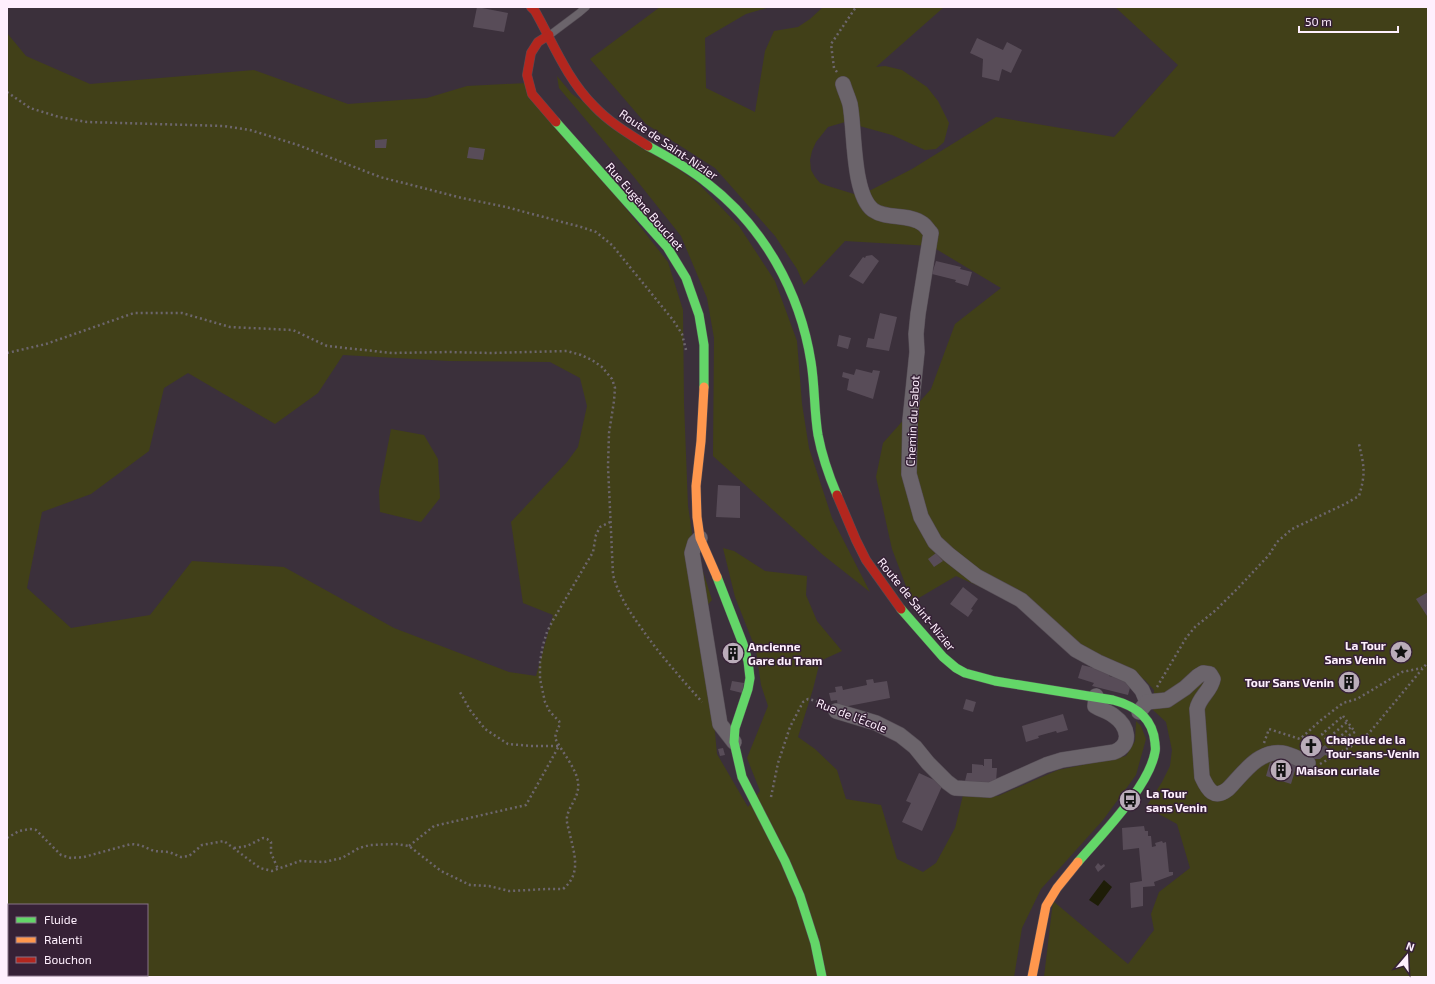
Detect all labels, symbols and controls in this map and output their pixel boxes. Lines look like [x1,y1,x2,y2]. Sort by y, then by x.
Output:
scale bar [1299,8,1398,34]
text: 50 m [1305,14,1332,28]
street label: Route de Saint-Nizier [617,106,721,182]
street label: Rue Eugène Bouchet [603,159,687,253]
street label: Chemin du Sabot [903,375,921,467]
street label: Route de Saint-Nizier [875,555,959,653]
place label: La Tour Sans Venin [1324,638,1386,666]
place label: Ancienne Gare du Tram [748,639,822,667]
place icon: La Tour Sans Venin [1388,639,1414,665]
building icon: Ancienne Gare du Tram [720,640,746,666]
building icon: Tour Sans Venin [1336,669,1362,695]
place label: Tour Sans Venin [1245,675,1334,689]
street label: Rue de l'École [815,695,889,735]
place label: Chapelle de la Tour-sans-Venin [1326,732,1419,760]
church icon: Chapelle de la Tour-sans-Venin [1298,733,1324,759]
building icon: Maison curiale [1268,757,1294,783]
place label: Maison curiale [1296,763,1380,777]
place label: La Tour sans Venin [1146,786,1207,814]
bus stop icon: La Tour sans Venin [1117,787,1143,813]
legend [8,904,148,976]
text: Fluide [44,912,77,926]
text: Ralenti [44,932,83,946]
north arrow [1387,936,1427,976]
text: N [1405,939,1416,954]
text: Bouchon [44,952,92,966]

